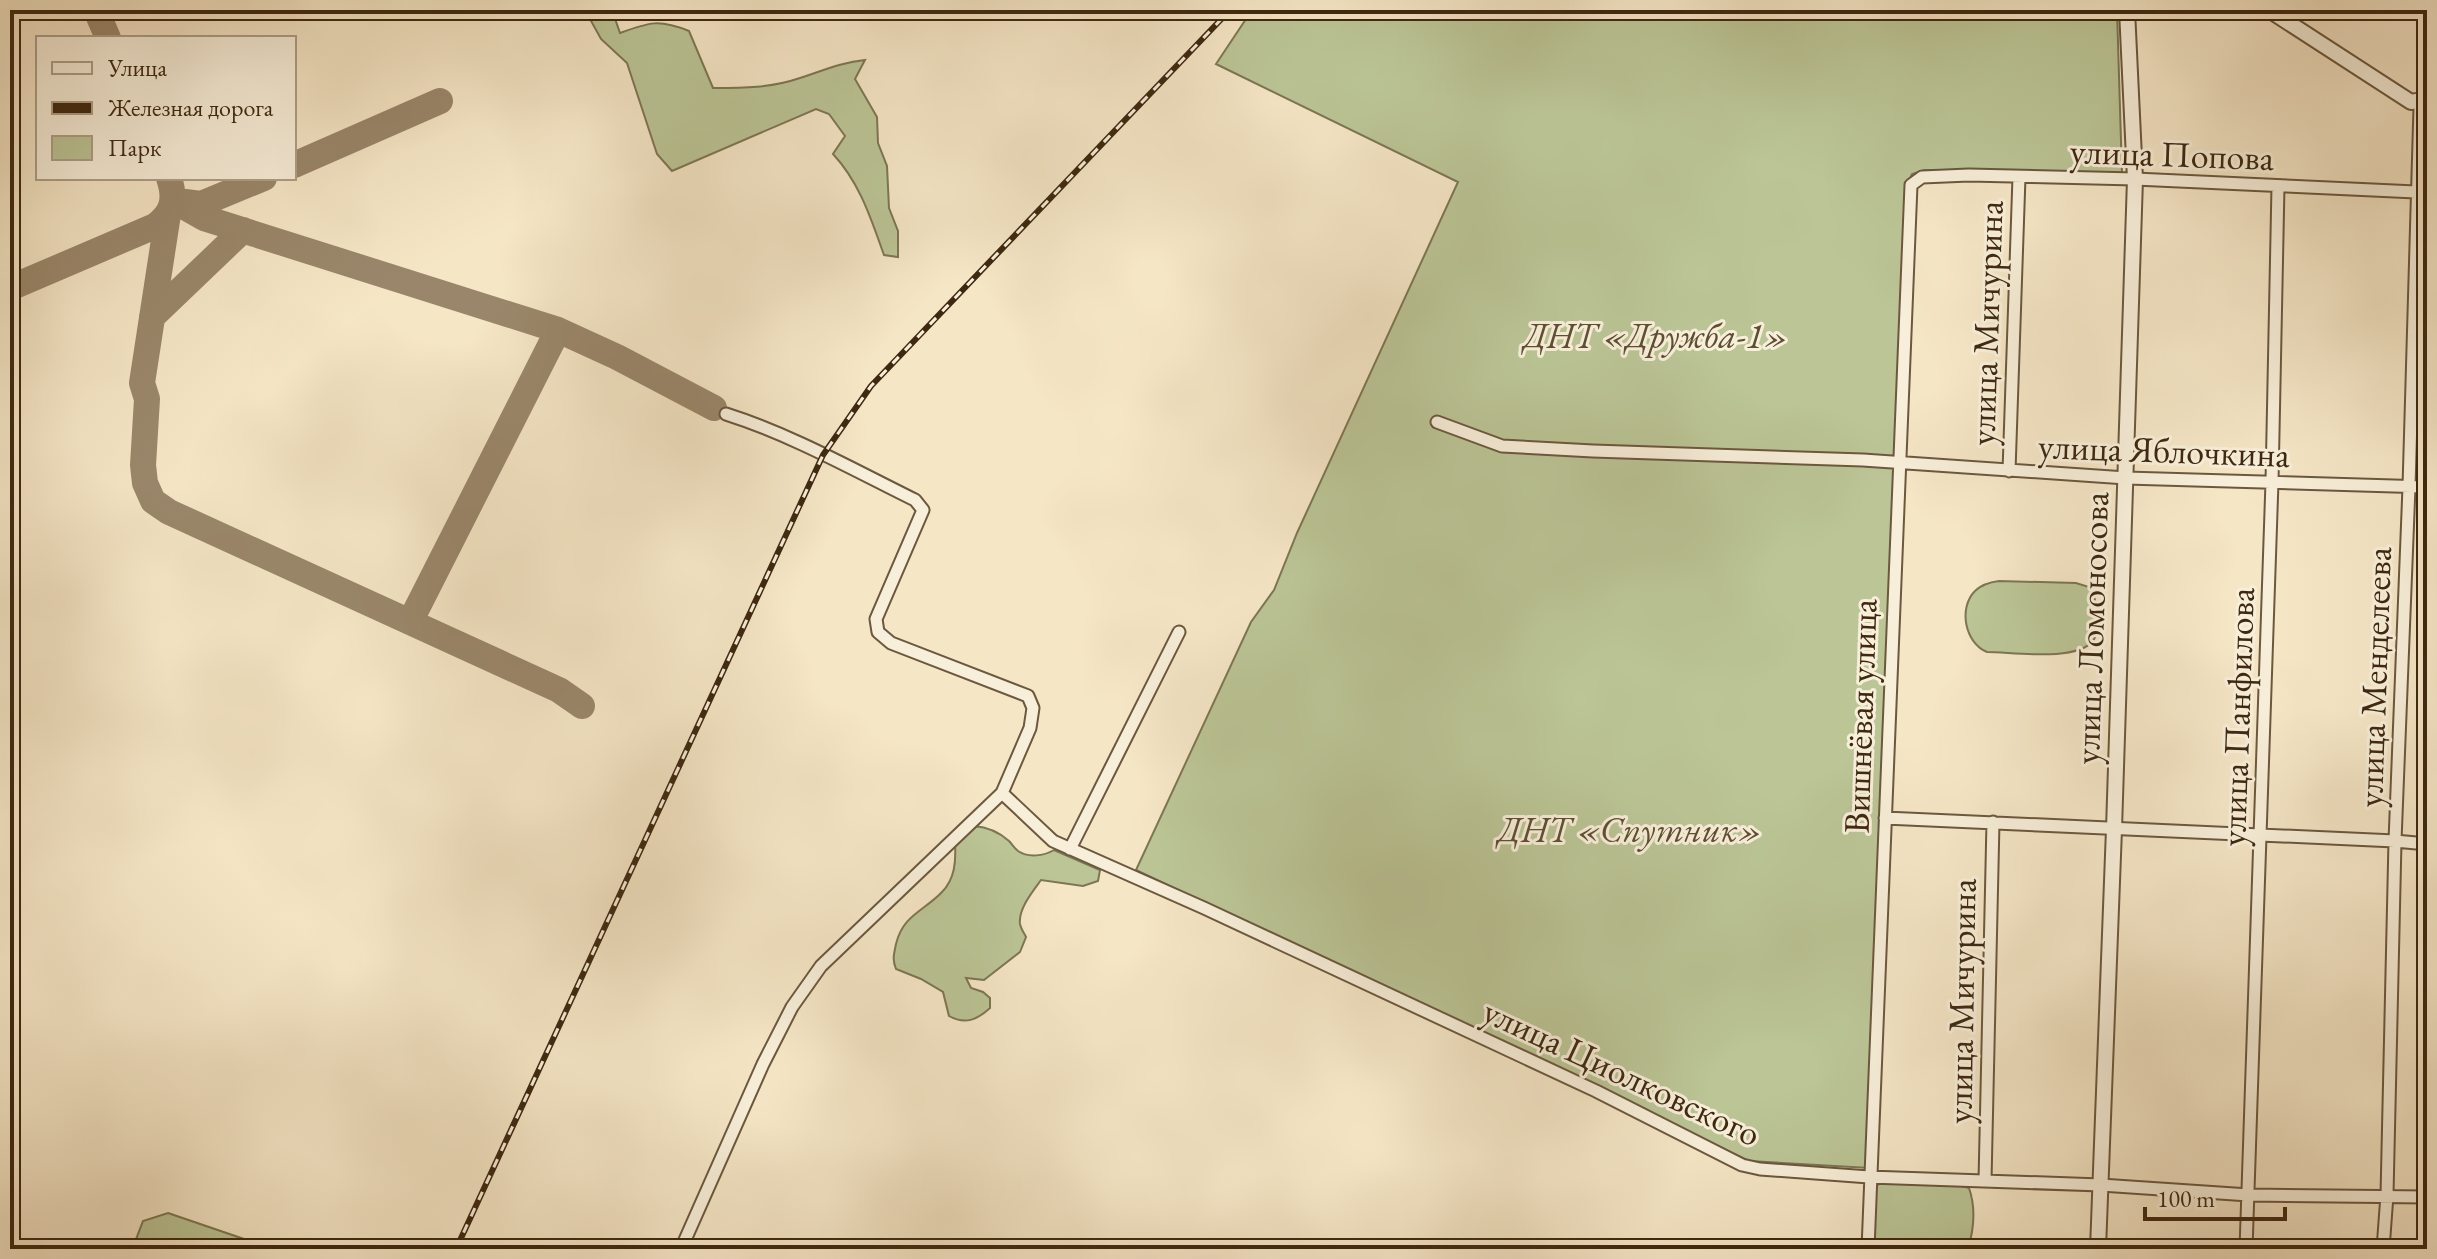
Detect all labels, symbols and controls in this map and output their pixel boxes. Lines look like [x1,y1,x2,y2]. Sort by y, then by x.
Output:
legend [36,36,296,180]
text: Улица [107,52,167,83]
text: Железная дорога [107,92,274,123]
street label: улица Попова [2069,127,2276,181]
text: Парк [108,132,162,163]
street label: улица Мичурина [1958,199,2014,446]
park label: ДНТ «Дружба-1» [1521,312,1788,359]
street label: улица Яблочкина [2037,422,2291,478]
street label: улица Ломоносова [2063,490,2119,765]
street label: улица Менделеева [2346,545,2402,808]
street label: улица Панфилова [2209,586,2265,847]
street label: Вишнёвая улица [1832,597,1888,834]
park label: ДНТ «Спутник» [1495,806,1762,853]
street label: улица Мичурина [1935,877,1987,1124]
street label: улица Циолковского [1476,987,1768,1157]
scale bar [2145,1171,2285,1221]
text: 100 m [2157,1183,2215,1214]

